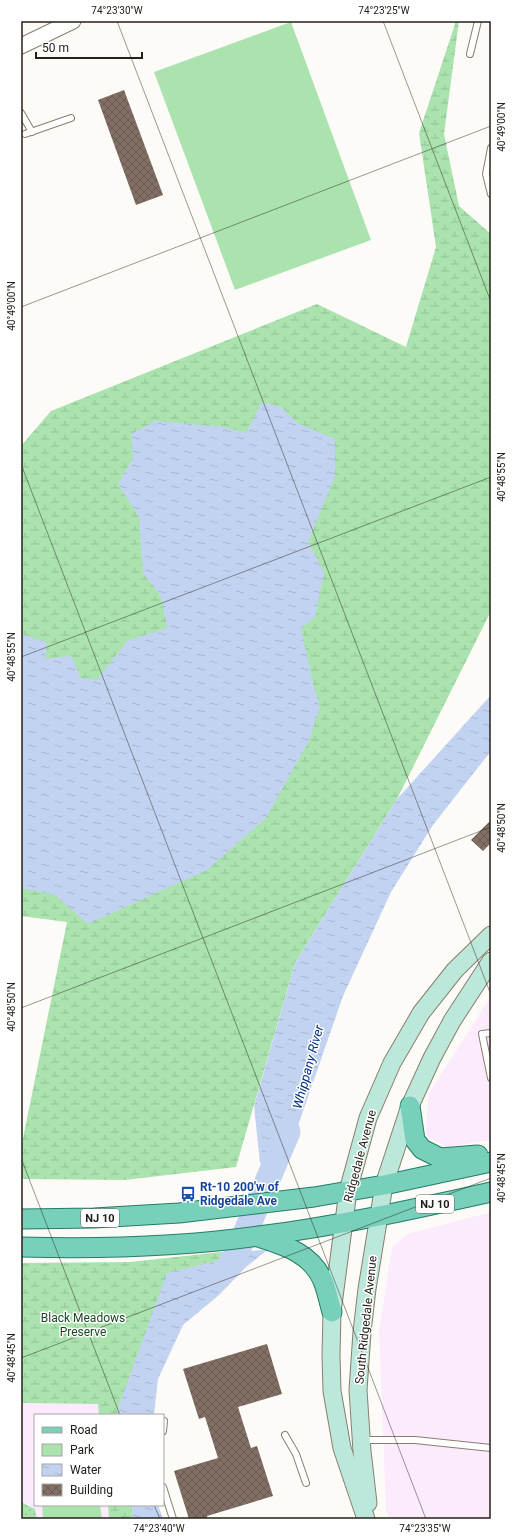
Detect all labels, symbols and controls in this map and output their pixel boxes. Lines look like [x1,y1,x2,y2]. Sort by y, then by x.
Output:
text: 74°23'30"W [91,5,143,16]
text: 74°23'25"W [358,5,410,16]
scale bar [36,34,142,60]
text: 50 m [42,41,69,55]
text: 40°49'00"N [496,102,507,152]
text: 40°49'00"N [6,281,17,331]
text: 40°48'55"N [496,452,507,502]
text: 40°48'55"N [6,632,17,682]
text: 40°48'50"N [496,803,507,853]
text: 40°48'50"N [6,982,17,1032]
water label: Whippany River [290,1023,327,1111]
street label: Ridgedale Avenue [341,1108,379,1204]
text: 40°48'45"N [496,1153,507,1203]
place label: Rt-10 200'w of Ridgedale Ave [200,1180,279,1208]
bus stop icon: Rt-10 200'w of Ridgedale Ave [179,1185,197,1203]
road number: NJ 10 [416,1195,454,1213]
road number: NJ 10 [81,1209,119,1227]
street label: South Ridgedale Avenue [352,1255,380,1385]
park label: Black Meadows Preserve [41,1311,125,1339]
text: 40°48'45"N [6,1333,17,1383]
legend [34,1414,164,1506]
text: Road [70,1423,98,1437]
text: Park [70,1443,95,1457]
text: Water [70,1463,101,1477]
text: Building [70,1483,113,1497]
text: 74°23'40"W [133,1523,185,1534]
text: 74°23'35"W [399,1523,451,1534]

